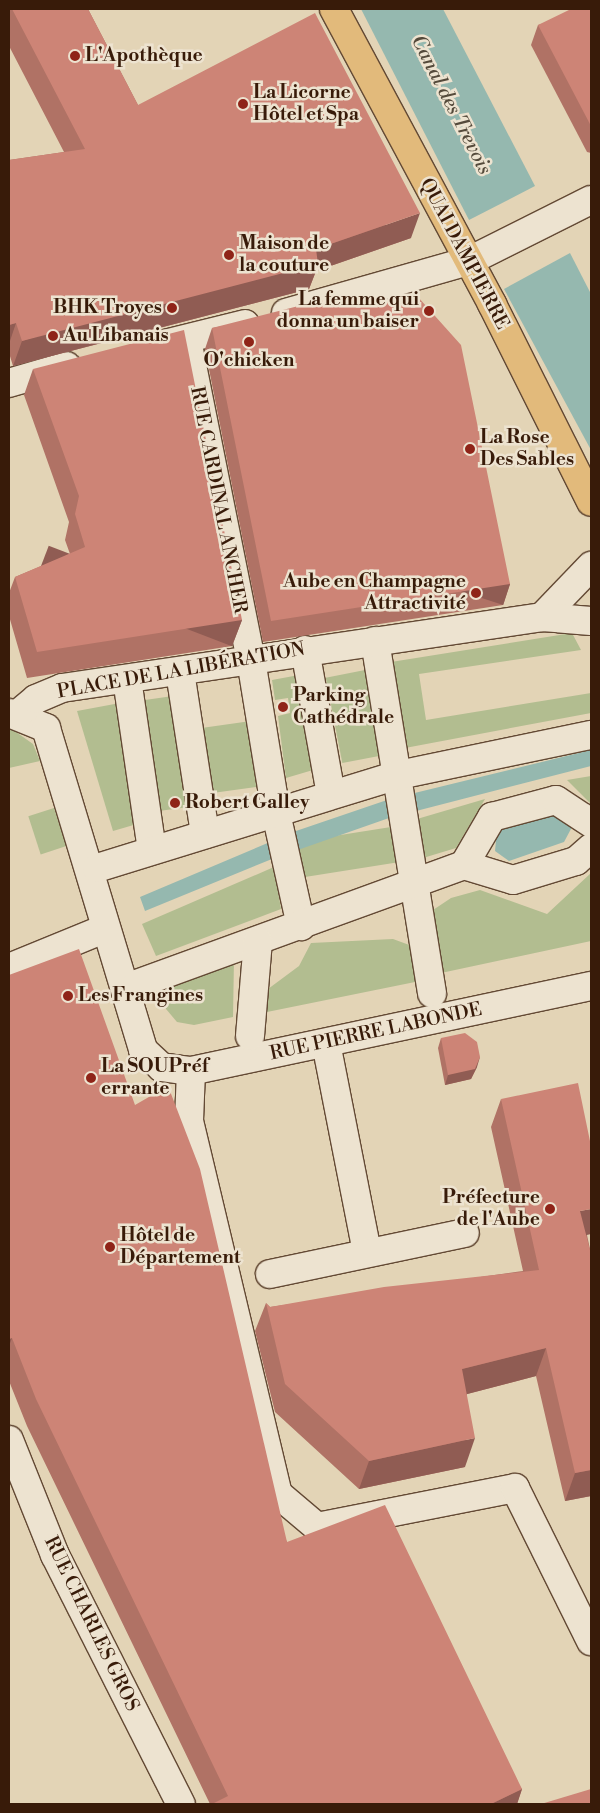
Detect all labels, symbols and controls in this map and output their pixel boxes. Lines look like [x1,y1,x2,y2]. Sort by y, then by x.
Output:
water label: Canal des Trevois [406,31,496,179]
place label: L'Apothèque [85,45,203,67]
marker: L'Apothèque [69,50,81,62]
place label: La Licorne Hôtel et Spa [253,82,359,126]
marker: La Licorne Hôtel et Spa [237,98,249,110]
street label: QUAI DAMPIERRE [414,174,514,334]
place label: Maison de la couture [239,233,329,277]
marker: Maison de la couture [223,249,235,261]
place label: La femme qui donna un baiser [277,289,419,333]
place label: BHK Troyes [53,297,162,319]
marker: BHK Troyes [166,302,178,314]
marker: La femme qui donna un baiser [423,305,435,317]
place label: Au Libanais [63,325,169,347]
marker: Au Libanais [47,330,59,342]
marker: O'chicken [243,336,255,348]
place label: O'chicken [204,350,294,372]
street label: RUE CARDINAL ANCHER [185,385,251,615]
place label: La Rose Des Sables [480,427,574,471]
marker: La Rose Des Sables [464,443,476,455]
place label: Aube en Champagne Attractivité [283,571,466,615]
marker: Aube en Champagne Attractivité [470,587,482,599]
street label: PLACE DE LA LIBÉRATION [55,638,307,704]
place label: Parking Cathédrale [293,685,394,729]
marker: Parking Cathédrale [277,701,289,713]
place label: Robert Galley [185,792,310,814]
marker: Robert Galley [169,797,181,809]
place label: Les Frangines [78,985,203,1007]
marker: Les Frangines [62,990,74,1002]
street label: RUE PIERRE LABONDE [268,998,484,1066]
place label: La SOUPréf errante [101,1056,208,1100]
marker: La SOUPréf errante [85,1072,97,1084]
place label: Préfecture de l'Aube [442,1187,540,1231]
marker: Préfecture de l'Aube [544,1203,556,1215]
place label: Hôtel de Département [120,1225,241,1269]
marker: Hôtel de Département [104,1241,116,1253]
street label: RUE CHARLES GROS [39,1533,143,1715]

